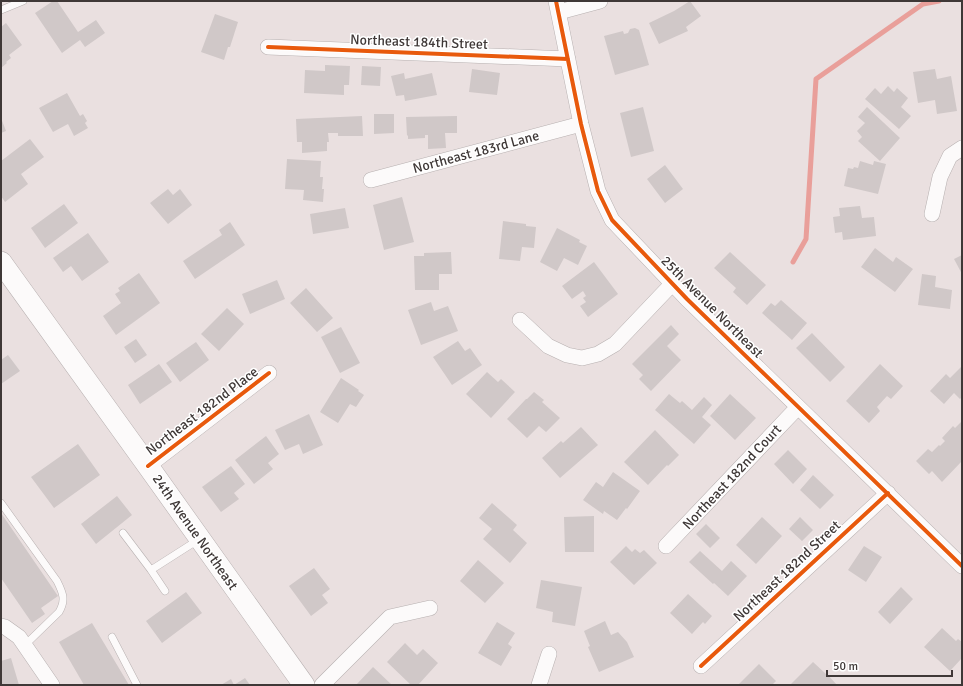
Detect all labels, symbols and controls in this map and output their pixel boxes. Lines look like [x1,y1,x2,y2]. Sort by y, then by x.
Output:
street label: Northeast 184th Street [350,31,488,53]
street label: Northeast 183rd Lane [411,127,541,177]
street label: 25th Avenue Northeast [657,252,767,362]
street label: Northeast 182nd Place [142,363,262,459]
street label: Northeast 182nd Court [679,421,785,533]
street label: 24th Avenue Northeast [149,471,241,593]
street label: Northeast 182nd Street [730,517,844,625]
scale bar [827,652,952,678]
text: 50 m [833,659,858,674]

